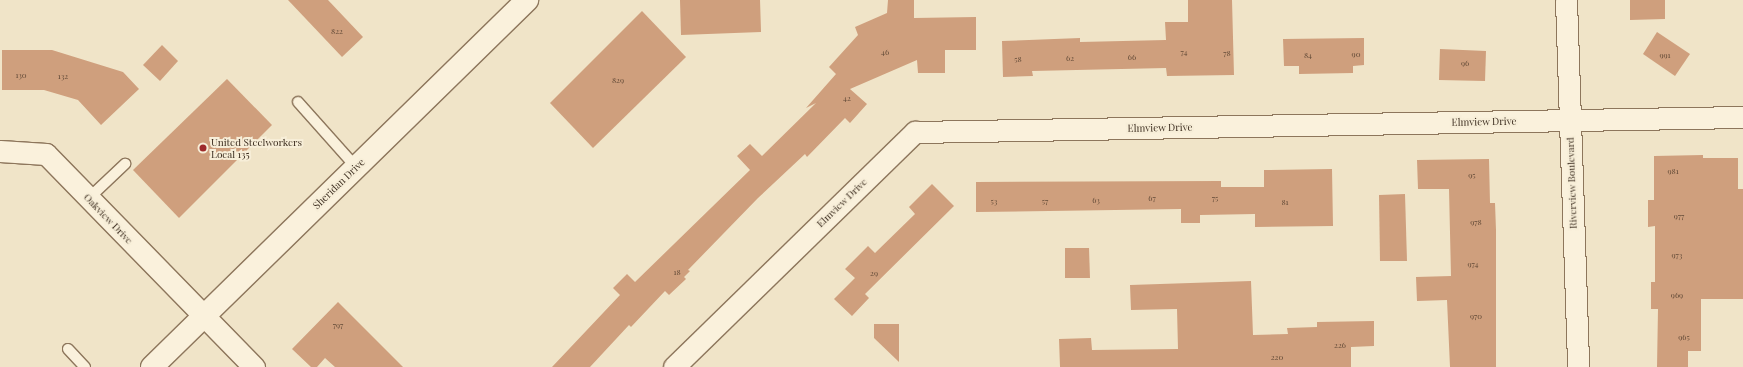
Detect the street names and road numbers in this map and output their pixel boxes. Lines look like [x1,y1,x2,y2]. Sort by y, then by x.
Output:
street label: Elmview Drive [1451,115,1517,129]
street label: Elmview Drive [1127,121,1193,135]
street label: Riverview Boulevard [1564,137,1580,229]
street label: Sheridan Drive [311,156,367,212]
street label: Elmview Drive [814,176,870,230]
street label: Oakview Drive [81,191,135,247]

